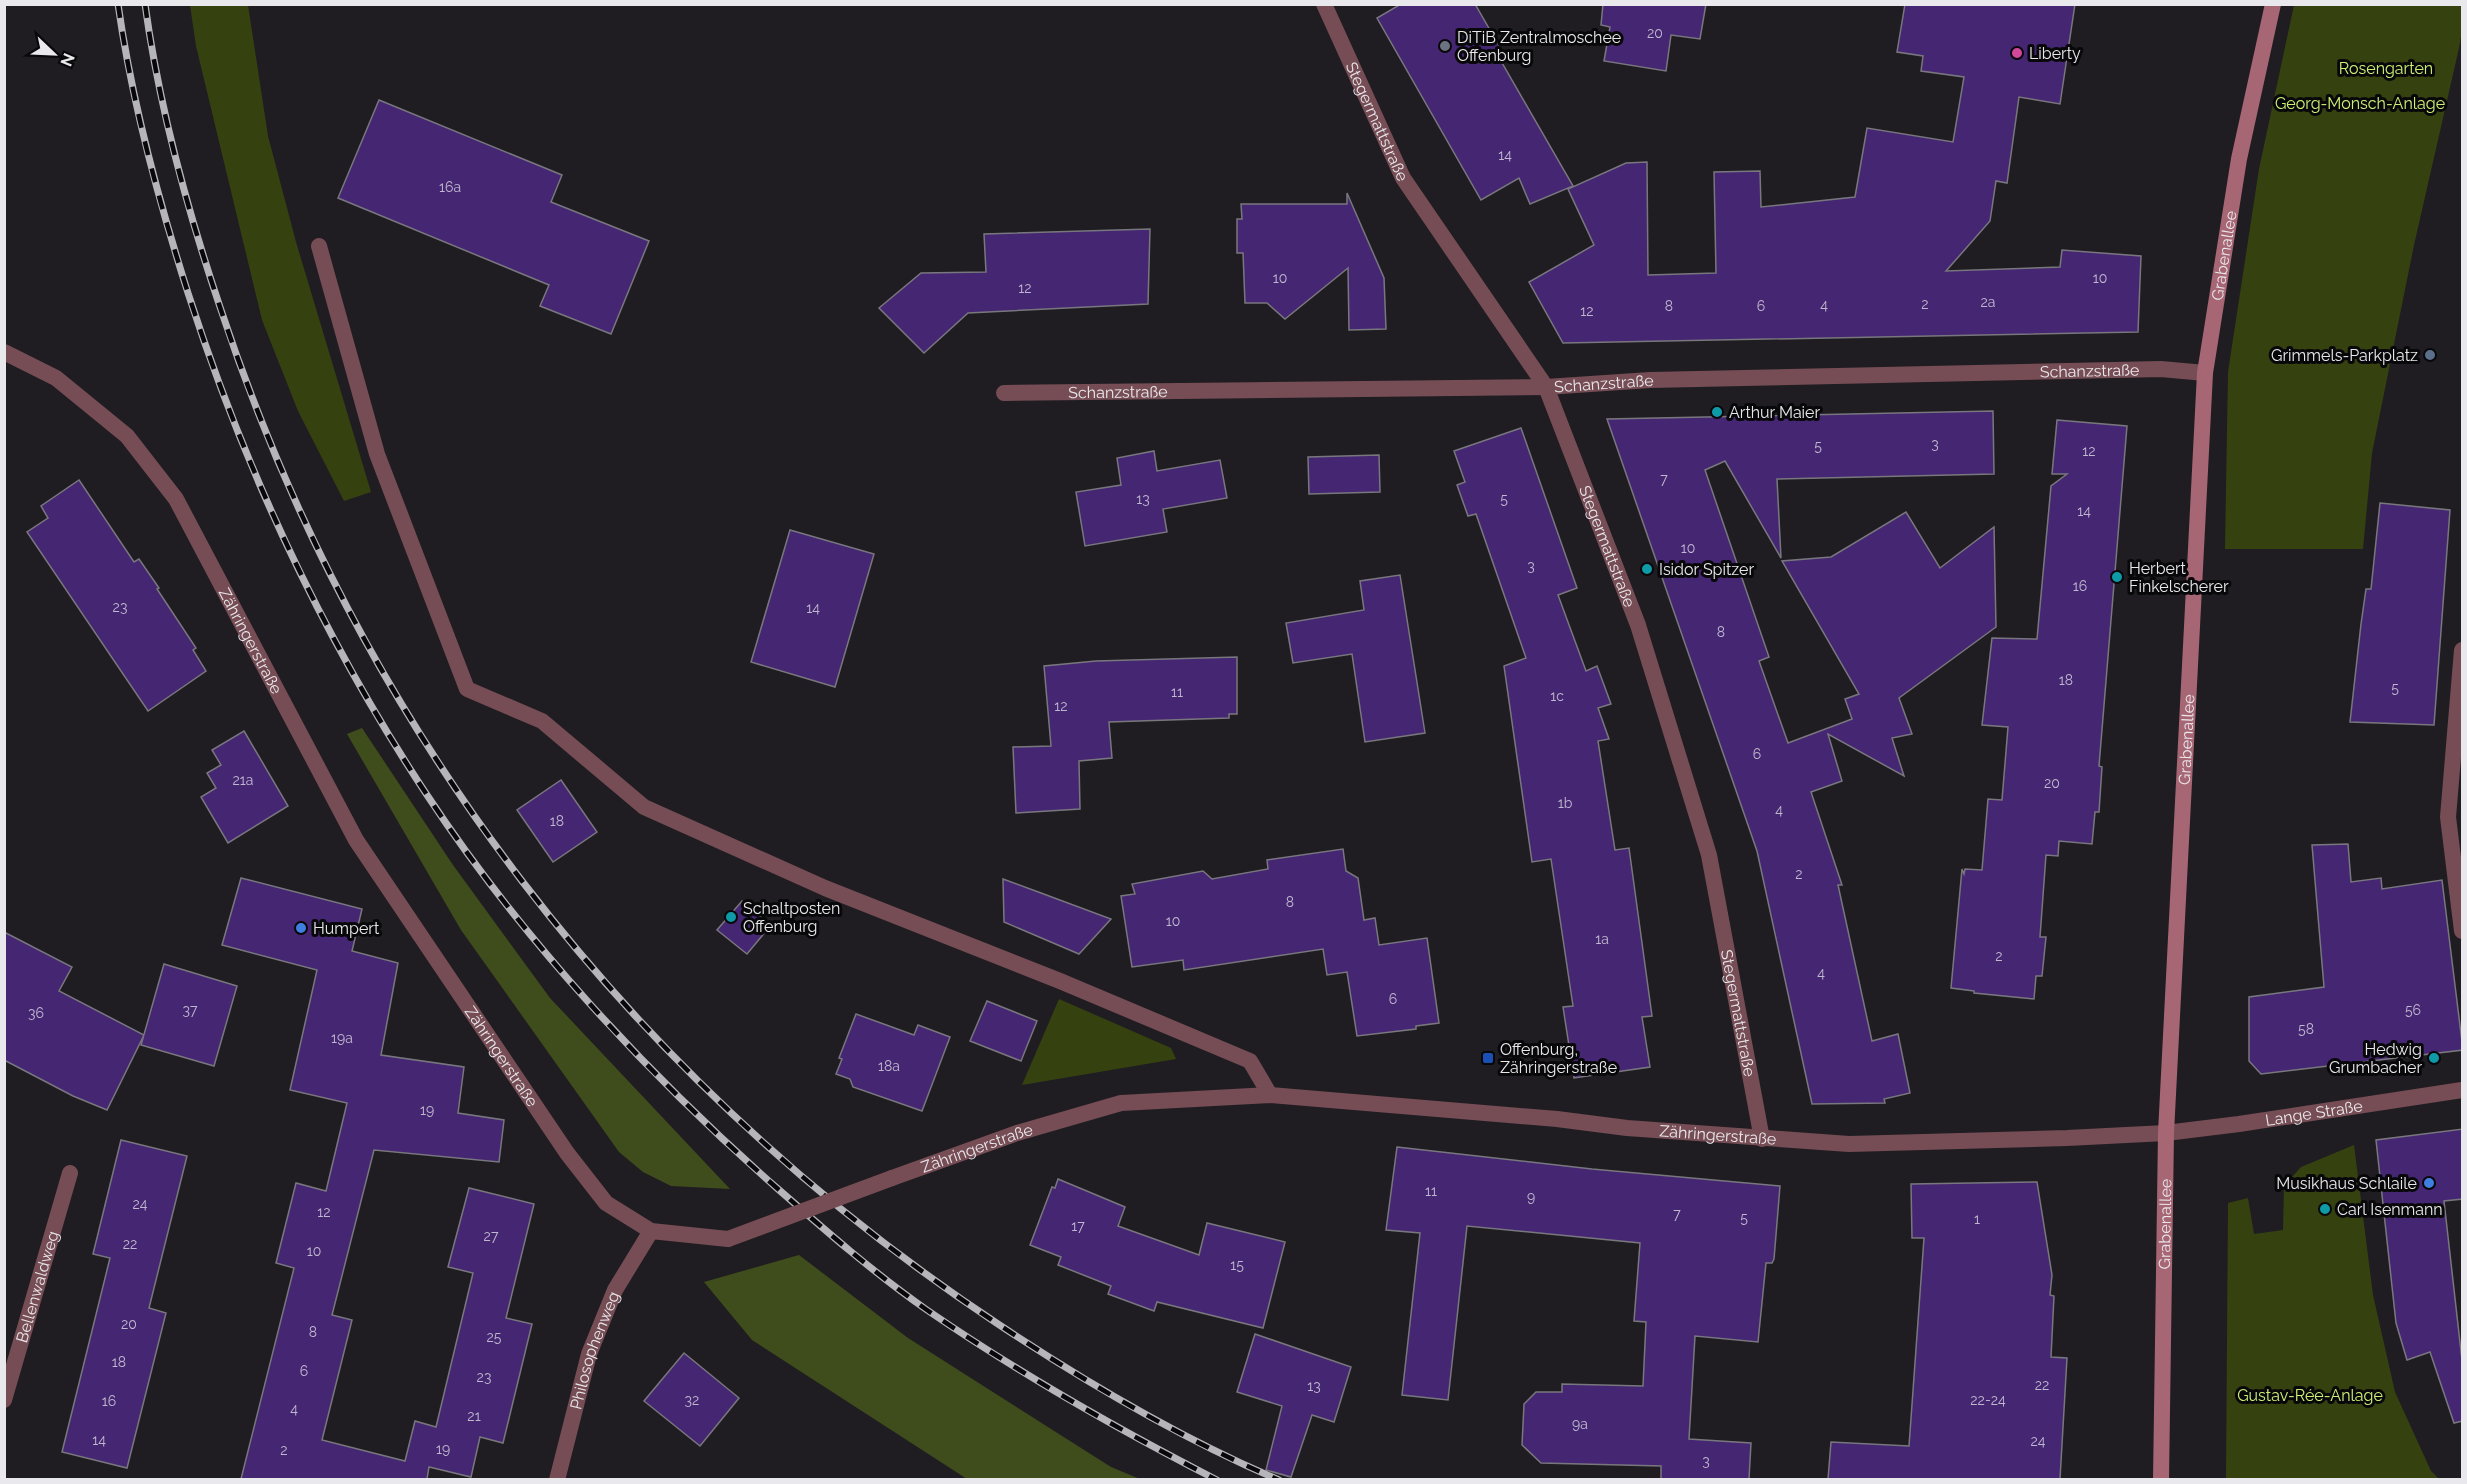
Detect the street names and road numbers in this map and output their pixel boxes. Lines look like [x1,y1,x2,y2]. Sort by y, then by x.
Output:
street label: Stegermattstraße [1342,59,1413,184]
street label: Grabenallee [2207,209,2240,302]
street label: Schanzstraße [2040,360,2140,381]
street label: Schanzstraße [1554,370,1654,396]
street label: Schanzstraße [1068,382,1168,402]
street label: Stegermattstraße [1575,483,1640,610]
street label: Zähringerstraße [215,585,287,697]
street label: Grabenallee [2174,694,2198,785]
street label: Stegermattstraße [1717,948,1760,1078]
street label: Zähringerstraße [461,1002,542,1110]
street label: Lange Straße [2264,1096,2364,1129]
street label: Zähringerstraße [918,1120,1035,1176]
street label: Zähringerstraße [1659,1121,1777,1148]
street label: Grabenallee [2155,1179,2175,1269]
street label: Bellenwaldweg [12,1229,62,1345]
street label: Philosophenweg [566,1288,623,1411]

